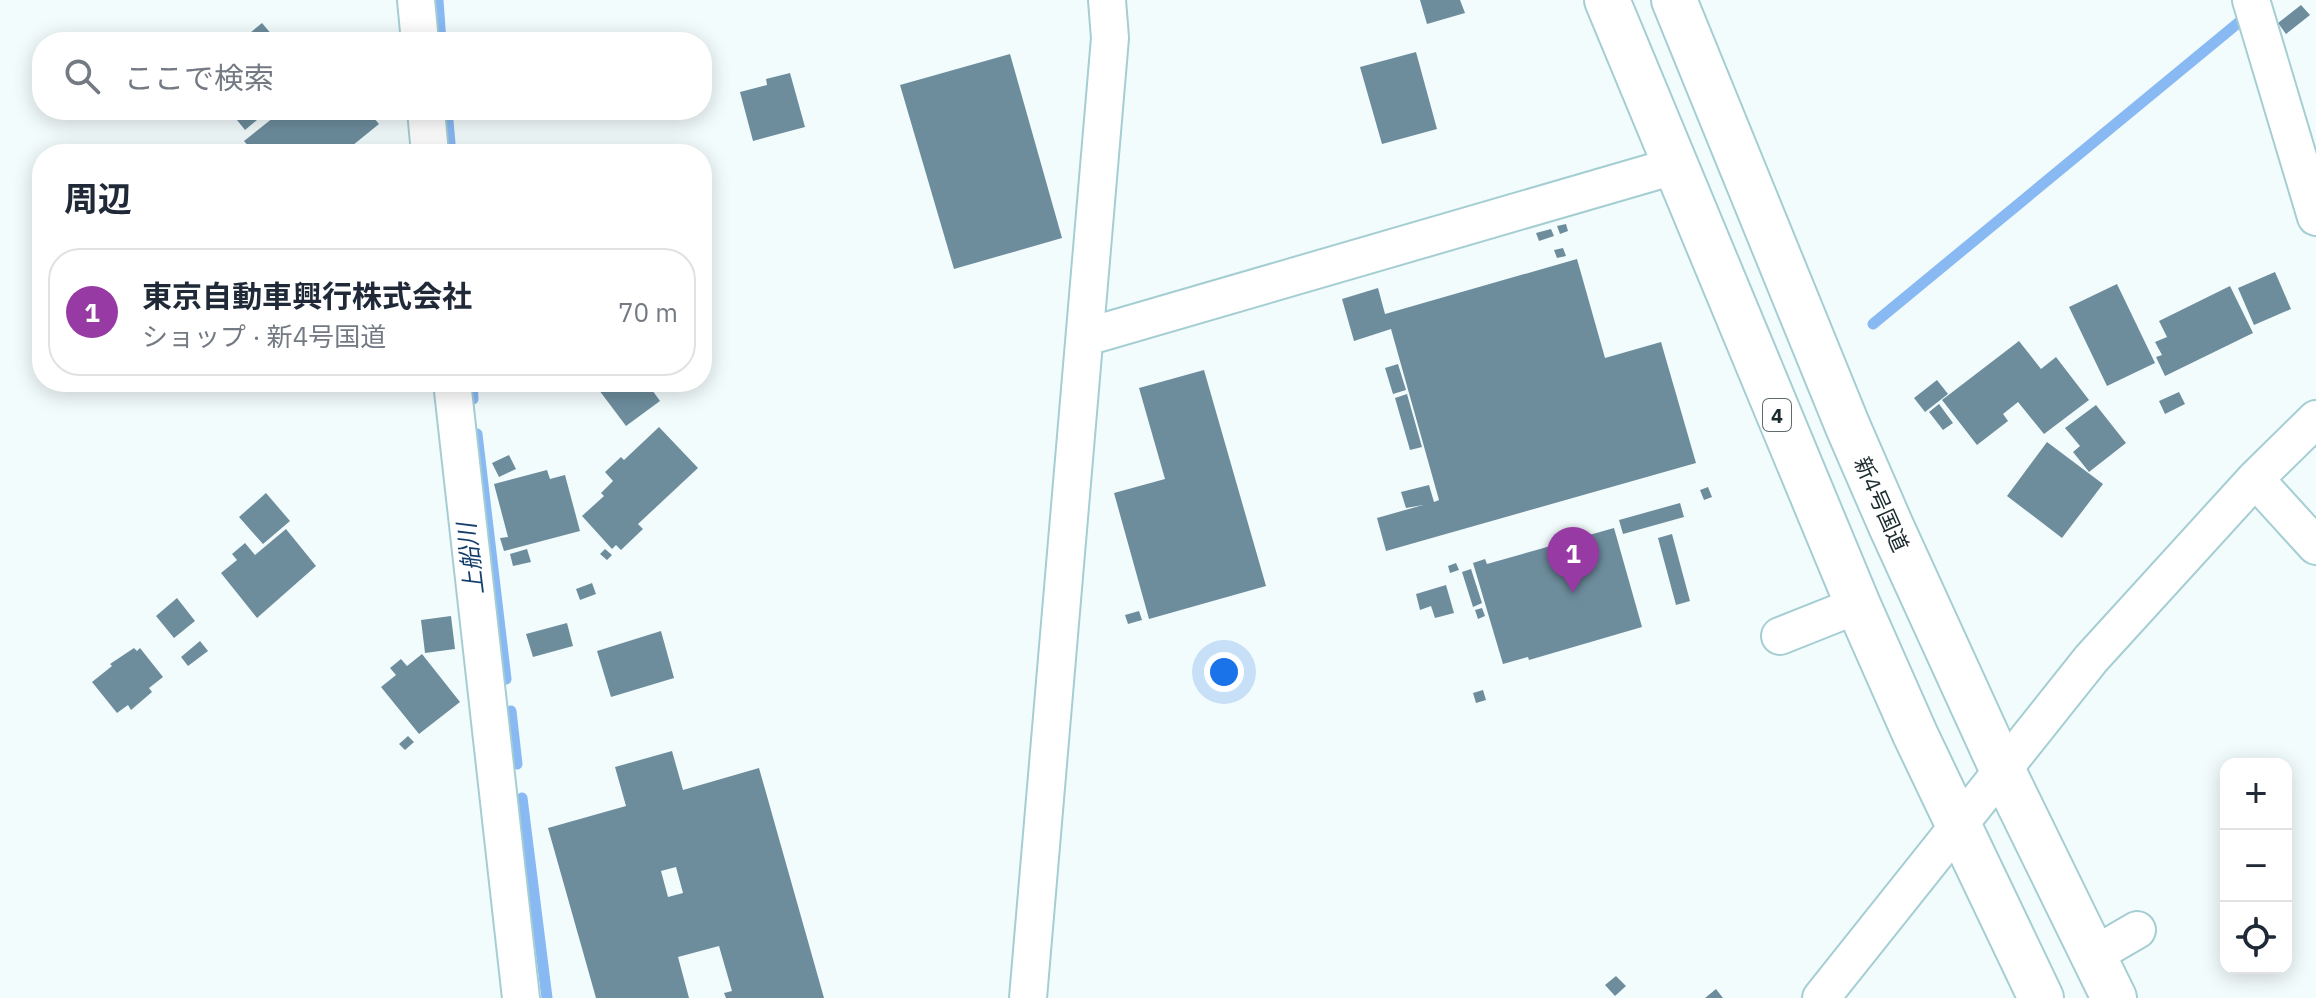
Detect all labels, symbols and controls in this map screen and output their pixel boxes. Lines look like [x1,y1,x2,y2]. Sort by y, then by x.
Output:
search box [32,32,712,120]
icon: search [60,54,104,98]
text: ここで検索 [124,58,274,97]
text: 周辺 [64,176,132,220]
text: 東京自動車興行株式会社 [142,276,472,315]
text: 1 [84,295,100,329]
text: 70 m [618,295,678,329]
text: ショップ · 新4号国道 [142,319,386,353]
road number: 4 [1763,399,1791,431]
street label: 新4号国道 [1848,452,1916,556]
water label: 上船川 [449,518,490,597]
pin: 1 [1547,527,1599,593]
your location [1204,652,1244,692]
map controls [2220,758,2292,974]
button: + [2220,758,2292,830]
button: − [2220,830,2292,902]
button: locate [2220,902,2292,974]

